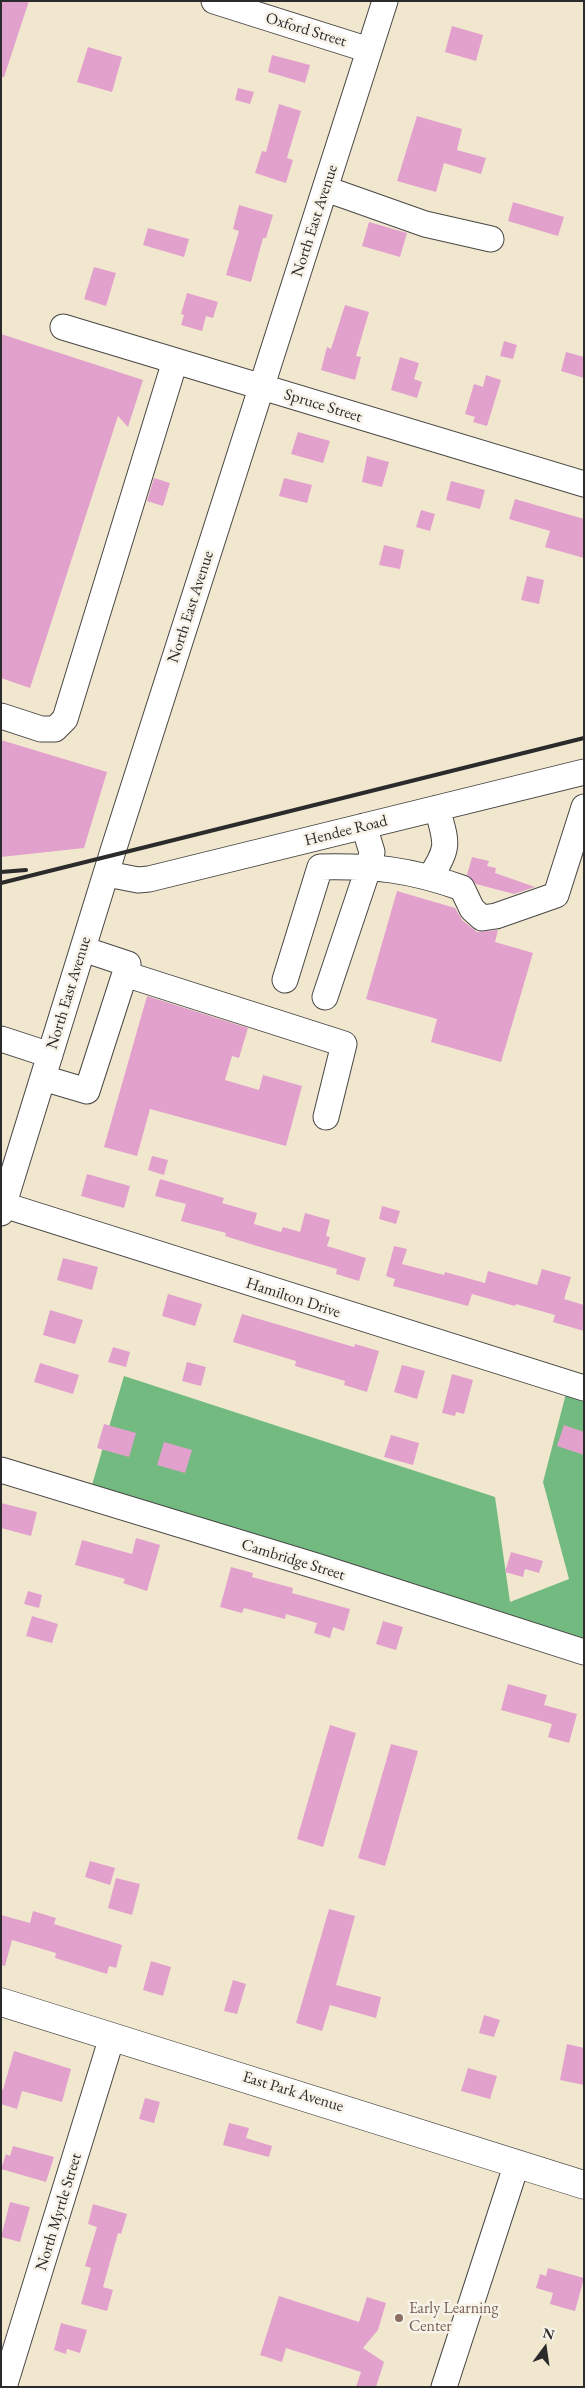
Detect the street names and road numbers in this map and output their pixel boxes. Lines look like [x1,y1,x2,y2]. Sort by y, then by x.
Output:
street label: Oxford Street [263,9,349,51]
street label: North East Avenue [288,163,342,279]
street label: Spruce Street [282,385,364,427]
street label: North East Avenue [164,549,218,665]
street label: Hendee Road [303,811,389,851]
street label: North East Avenue [43,934,95,1052]
street label: Hamilton Drive [243,1274,343,1322]
street label: Cambridge Street [239,1535,347,1585]
street label: East Park Avenue [240,2068,346,2116]
street label: North Myrtle Street [32,2151,86,2273]

